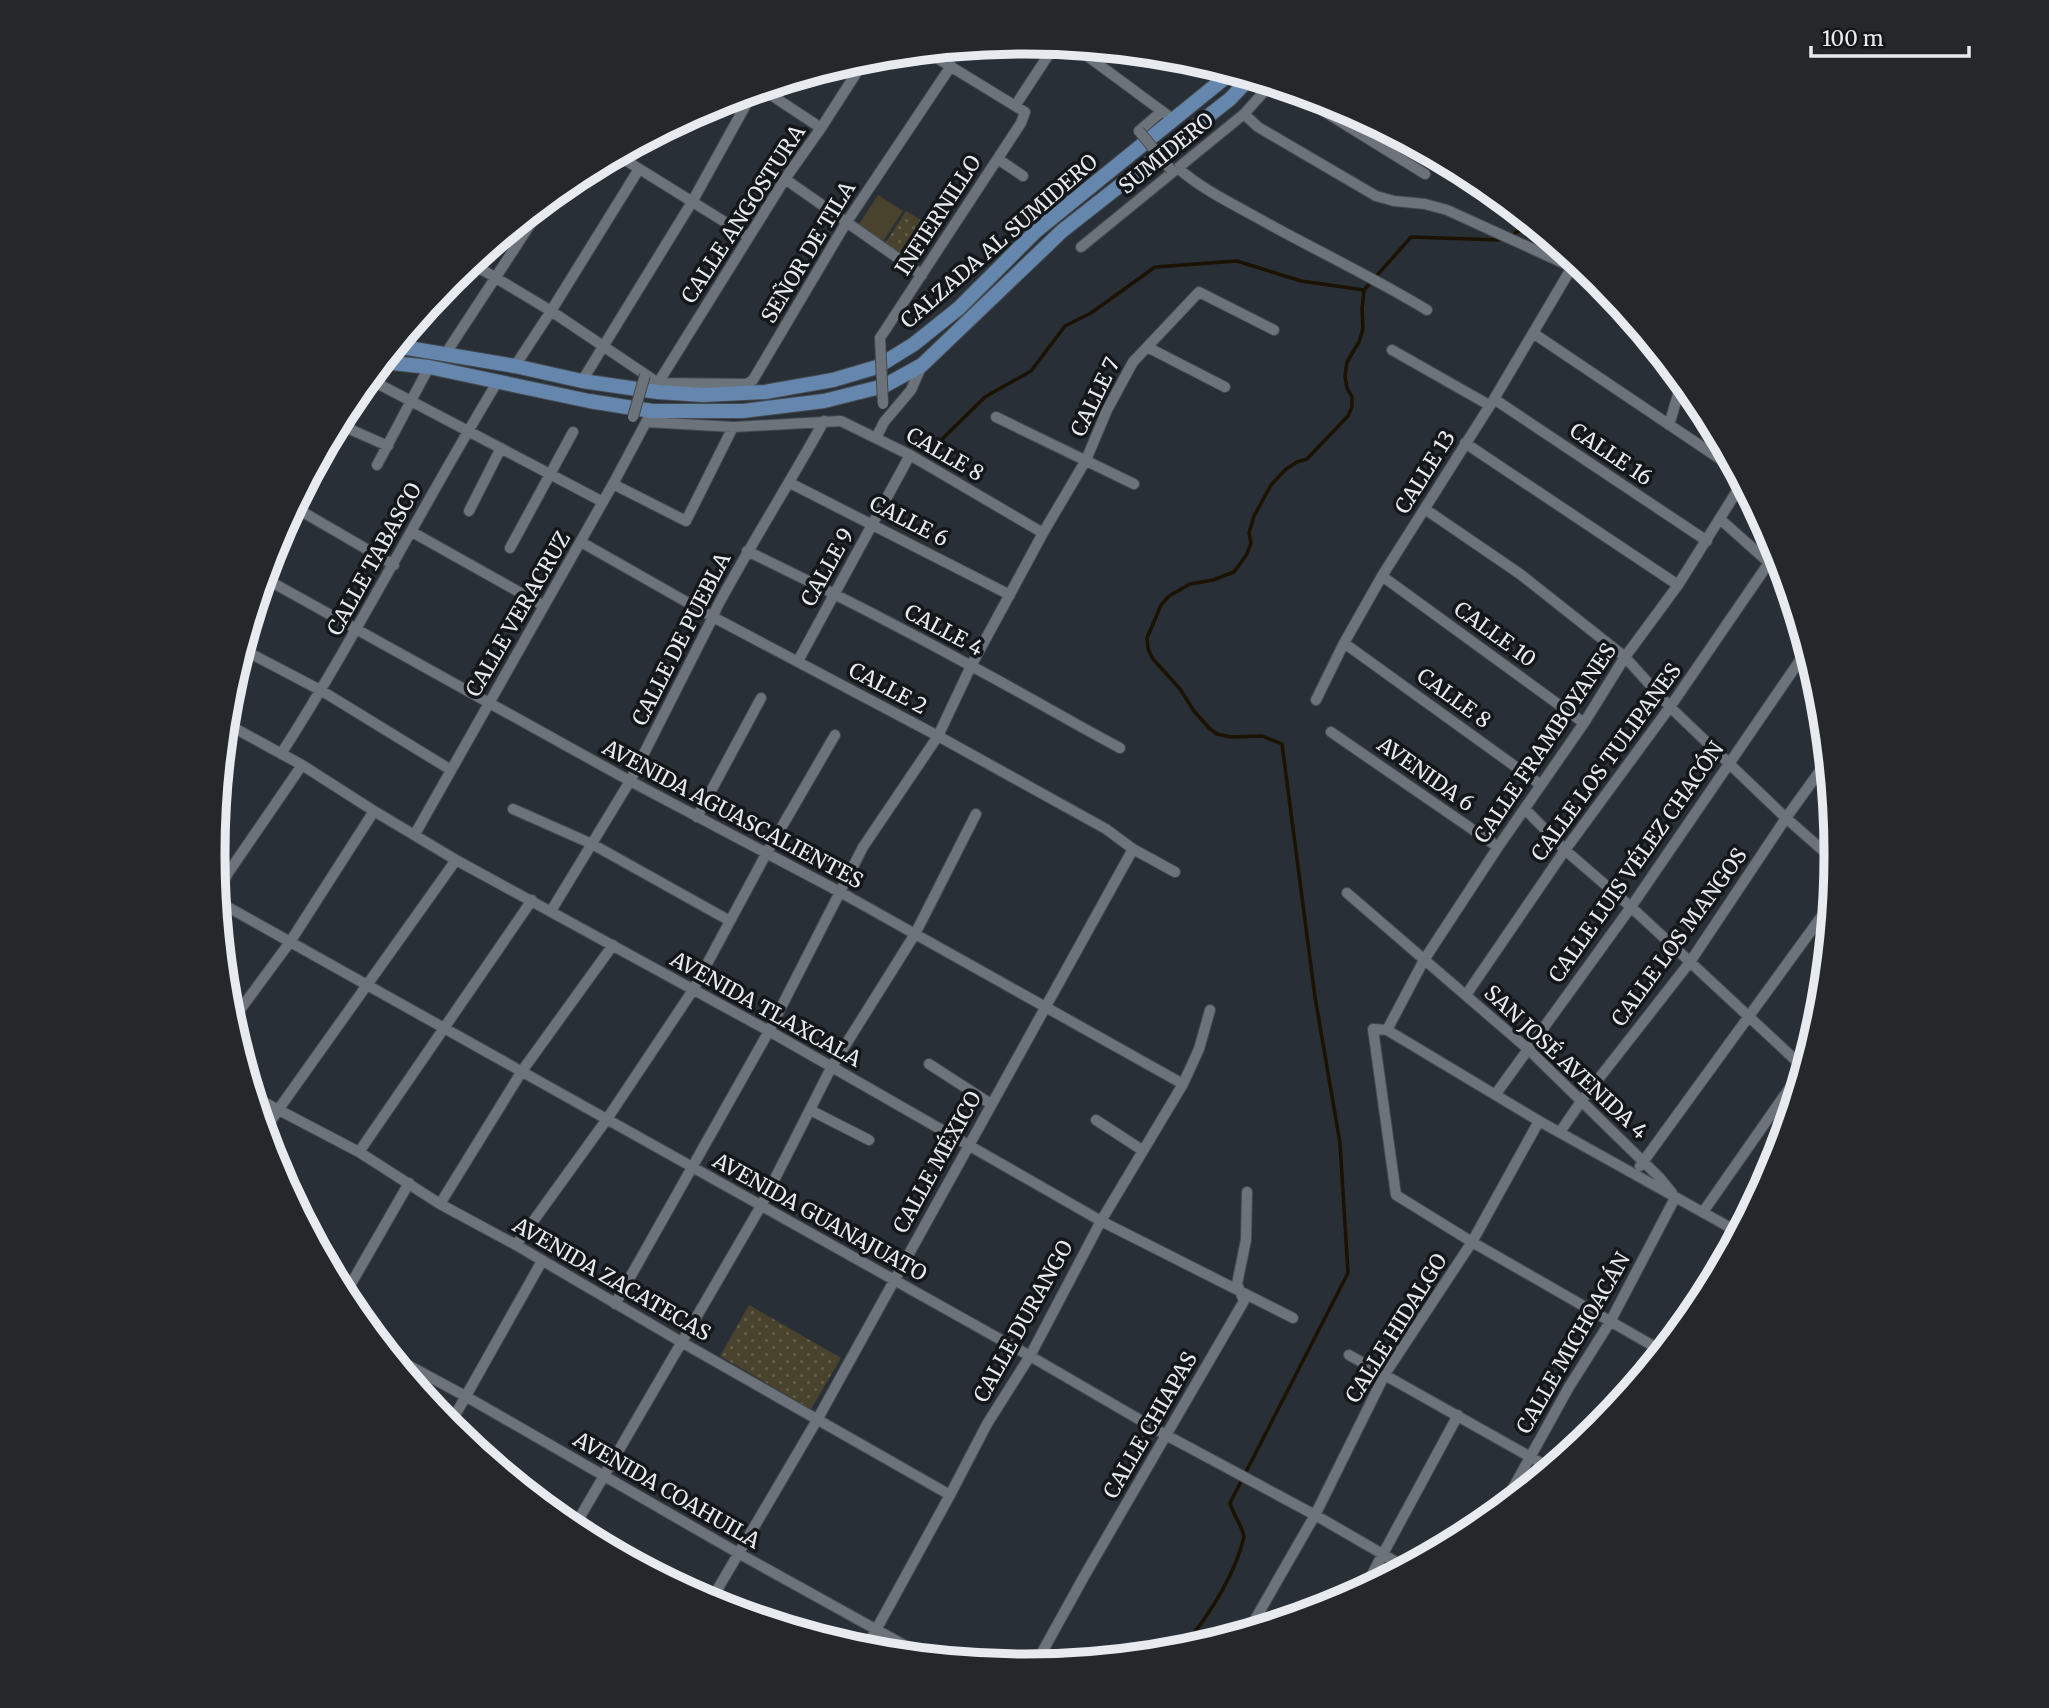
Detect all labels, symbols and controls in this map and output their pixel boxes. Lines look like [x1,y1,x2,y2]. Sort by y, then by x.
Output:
scale bar [1811,14,1968,58]
text: 100 m [1822,25,1884,52]
street label: SUMIDERO [1113,106,1219,200]
street label: CALLE ANGOSTURA [675,120,811,308]
street label: CALZADA AL SUMIDERO [895,148,1103,334]
street label: INFIERNILLO [889,150,987,280]
street label: SEÑOR DE TILA [755,176,861,328]
street label: CALLE 7 [1064,353,1126,441]
street label: CALLE 16 [1565,417,1657,491]
street label: CALLE 8 [901,421,989,487]
street label: CALLE 13 [1389,425,1461,519]
street label: CALLE TABASCO [321,478,427,640]
street label: CALLE 6 [865,490,953,552]
street label: CALLE 9 [795,523,859,611]
street label: CALLE VERACRUZ [460,526,576,702]
street label: CALLE DE PUEBLA [626,548,736,730]
street label: CALLE 10 [1449,595,1541,673]
street label: CALLE 4 [900,598,988,662]
street label: CALLE FRAMBOYANES [1468,638,1622,848]
street label: CALLE 2 [844,656,932,720]
street label: CALLE LOS TULIPANES [1525,658,1687,866]
street label: CALLE 8 [1412,662,1496,734]
street label: AVENIDA 6 [1371,730,1480,817]
street label: AVENIDA AGUASCALIENTES [597,733,868,894]
street label: CALLE LUIS VÉLEZ CHACÓN [1542,736,1730,988]
street label: CALLE LOS MANGOS [1605,843,1753,1031]
street label: AVENIDA TLAXCALA [665,945,866,1073]
street label: SAN JOSÉ AVENIDA 4 [1479,978,1654,1145]
street label: CALLE MÉXICO [886,1086,987,1238]
street label: AVENIDA GUANAJUATO [707,1146,932,1287]
street label: AVENIDA ZACATECAS [507,1211,716,1347]
street label: CALLE DURANGO [967,1235,1079,1407]
street label: CALLE MICHOACÁN [1509,1247,1636,1438]
street label: CALLE HIDALGO [1339,1248,1453,1408]
street label: CALLE CHIAPAS [1097,1347,1203,1503]
street label: AVENIDA COAHUILA [568,1425,765,1555]

